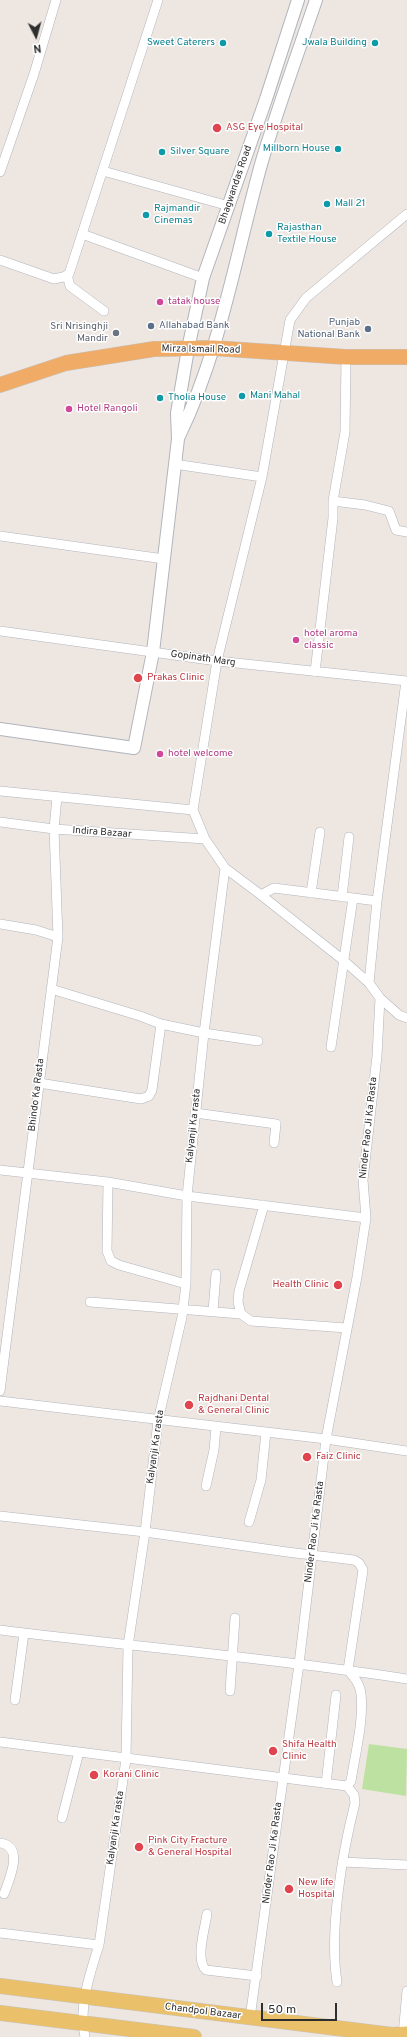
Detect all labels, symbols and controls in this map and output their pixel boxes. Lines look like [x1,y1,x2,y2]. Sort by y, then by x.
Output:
north arrow [16,16,56,56]
place label: Sweet Caterers [147,37,215,49]
place label: Jwala Building [302,37,367,49]
marker: Sweet Caterers [218,38,228,48]
marker: Jwala Building [370,38,380,48]
text: N [33,41,42,55]
marker: ASG Eye Hospital [211,122,223,134]
place label: ASG Eye Hospital [226,122,303,134]
place label: Millborn House [263,143,330,155]
street label: Bhagwandas Road [217,144,255,226]
marker: Millborn House [333,144,343,154]
place label: Silver Square [170,146,229,158]
marker: Silver Square [157,147,167,157]
place label: Mall 21 [335,198,365,210]
marker: Mall 21 [322,199,332,209]
place label: Rajmandir Cinemas [154,203,200,226]
marker: Rajmandir Cinemas [141,210,151,220]
place label: Rajasthan Textile House [277,222,337,246]
marker: Rajasthan Textile House [264,229,274,239]
place label: tatak house [168,296,220,308]
marker: tatak house [155,297,165,307]
place label: Punjab National Bank [298,317,360,340]
place label: Allahabad Bank [159,320,229,332]
place label: Sri Nrisinghji Mandir [50,321,108,344]
marker: Allahabad Bank [146,321,156,331]
marker: Punjab National Bank [363,324,373,334]
marker: Sri Nrisinghji Mandir [111,328,121,338]
street label: Mirza Ismail Road [162,343,240,357]
place label: Mani Mahal [250,390,300,402]
marker: Mani Mahal [237,391,247,401]
place label: Tholia House [168,392,226,404]
marker: Tholia House [155,393,165,403]
place label: Hotel Rangoli [77,403,138,415]
marker: Hotel Rangoli [64,404,74,414]
place label: hotel aroma classic [304,628,358,652]
marker: hotel aroma classic [291,635,301,645]
street label: Gopinath Marg [170,649,236,669]
marker: Prakas Clinic [132,672,144,684]
place label: Prakas Clinic [147,672,204,684]
place label: hotel welcome [168,748,233,760]
marker: hotel welcome [155,749,165,759]
street label: Indira Bazaar [72,825,132,841]
street label: Bhindo Ka Rasta [27,1058,47,1132]
street label: Ninder Rao Ji Ka Rasta [358,1076,380,1180]
street label: Kalyanji Ka rasta [184,1088,204,1164]
place label: Health Clinic [272,1279,329,1291]
marker: Health Clinic [332,1279,344,1291]
place label: Rajdhani Dental & General Clinic [198,1393,269,1416]
marker: Rajdhani Dental & General Clinic [183,1399,195,1411]
street label: Kalyanji Ka rasta [145,1409,167,1485]
marker: Faiz Clinic [301,1451,313,1463]
place label: Faiz Clinic [316,1451,361,1463]
street label: Ninder Rao Ji Ka Rasta [303,1480,327,1584]
place label: Shifa Health Clinic [282,1739,337,1762]
marker: Shifa Health Clinic [267,1745,279,1757]
marker: Korani Clinic [88,1769,100,1781]
place label: Korani Clinic [103,1769,159,1781]
street label: Kalyanji Ka rasta [105,1790,127,1866]
street label: Ninder Rao Ji Ka Rasta [261,1801,285,1905]
place label: Pink City Fracture & General Hospital [148,1835,232,1858]
marker: Pink City Fracture & General Hospital [133,1841,145,1853]
place label: New life Hospital [298,1877,335,1900]
marker: New life Hospital [283,1883,295,1895]
scale bar [263,1995,339,2021]
street label: Chandpol Bazaar [164,2001,242,2023]
text: 50 m [268,2002,296,2018]

